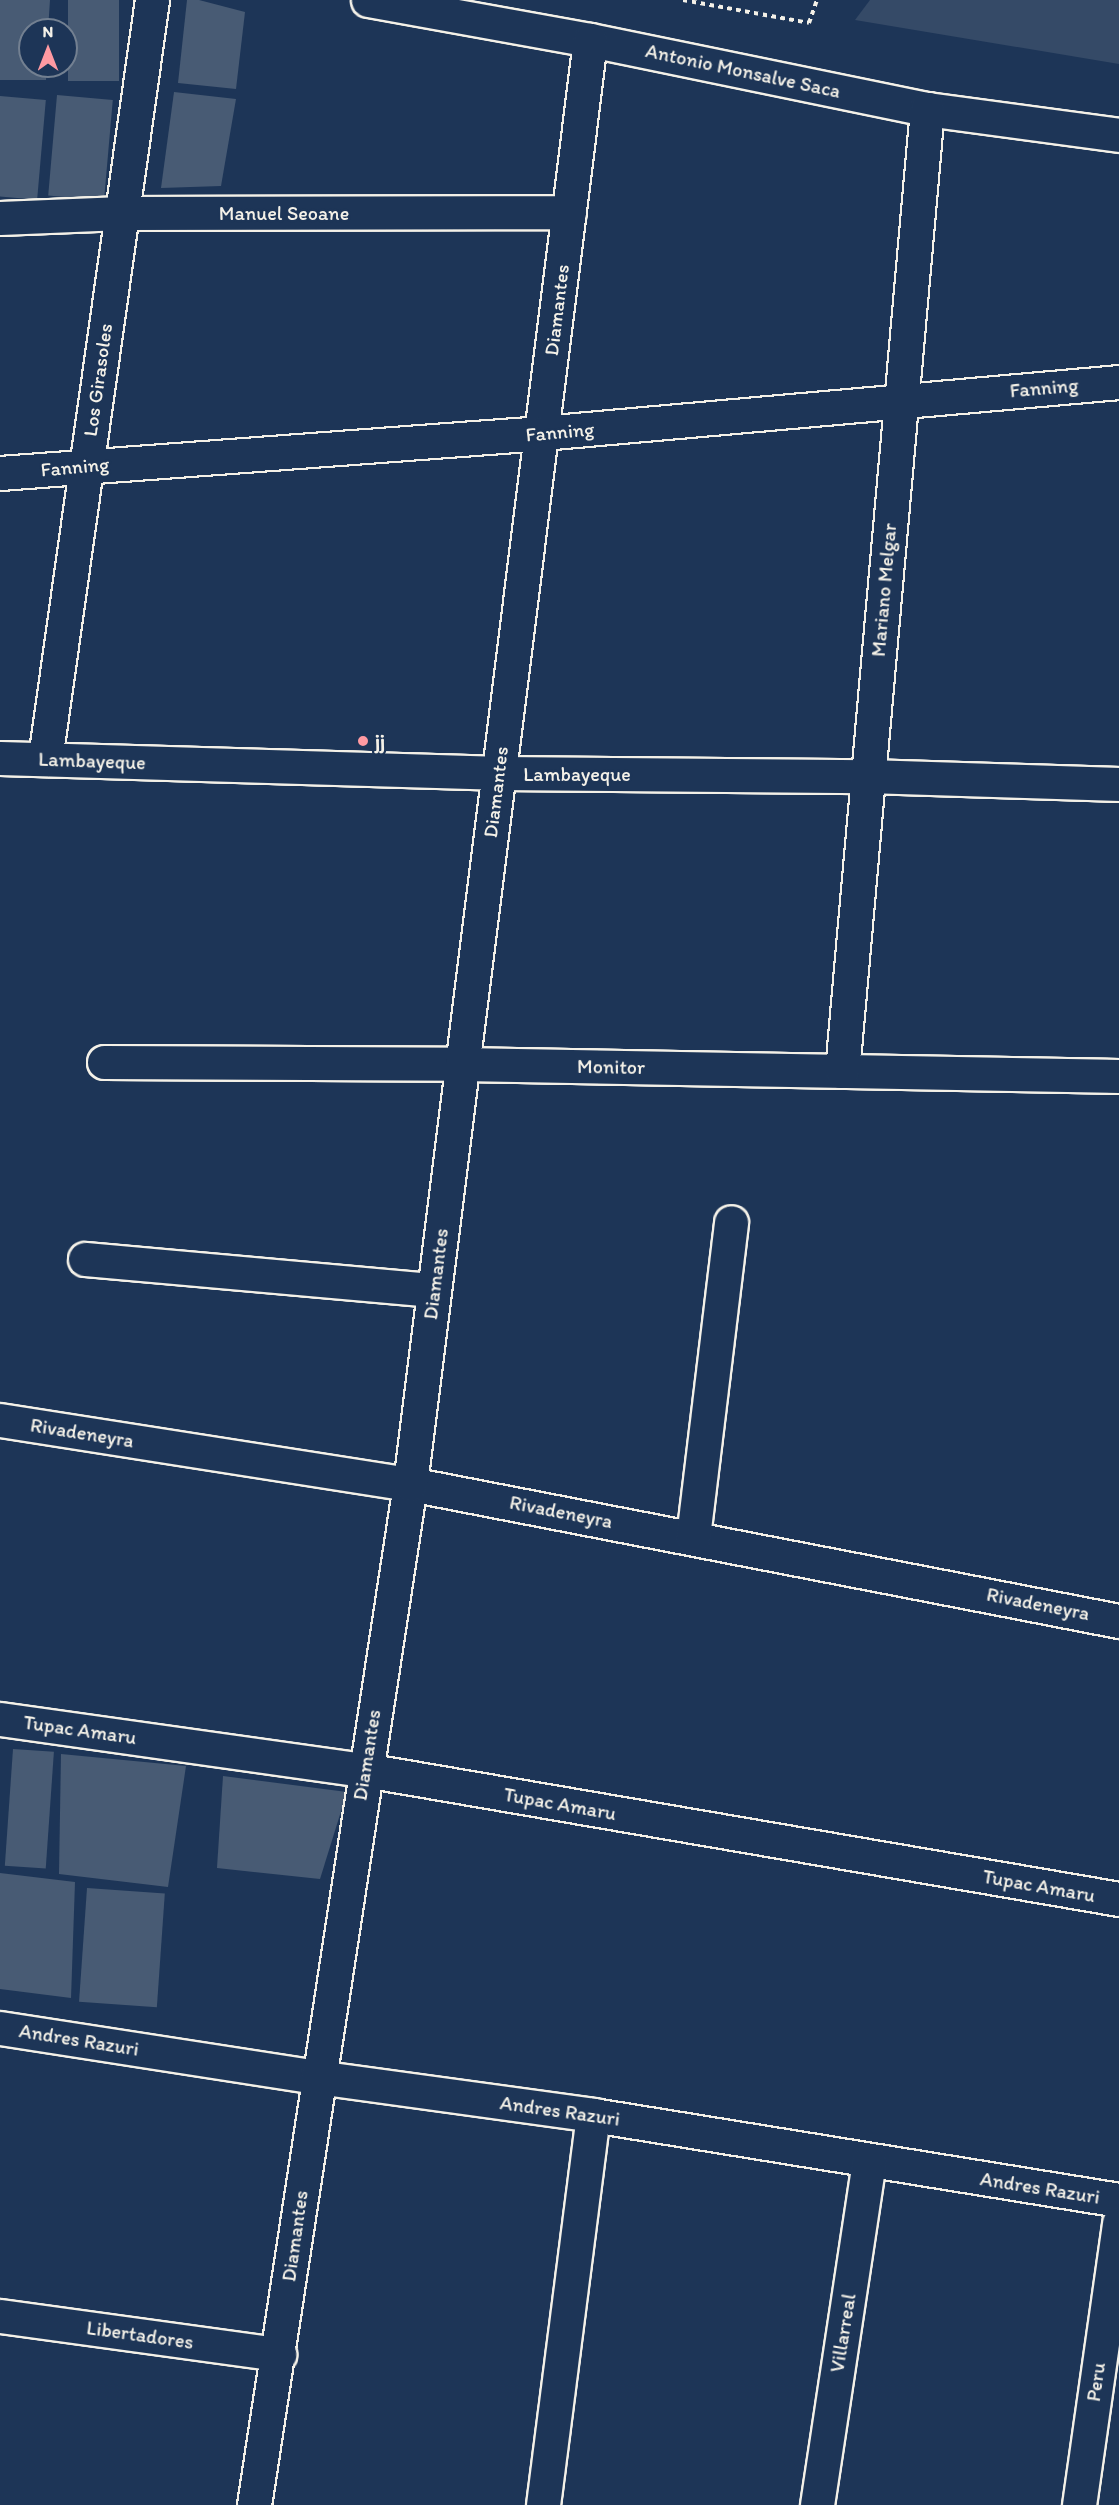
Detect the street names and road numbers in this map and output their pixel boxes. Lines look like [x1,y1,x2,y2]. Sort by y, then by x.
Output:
street label: Antonio Monsalve Saca [643,39,843,103]
street label: Manuel Seoane [219,201,349,225]
street label: Diamantes [539,263,575,357]
street label: Los Girasoles [78,322,118,438]
street label: Fanning [1009,373,1079,403]
street label: Fanning [525,417,595,447]
street label: Fanning [40,452,110,482]
street label: Mariano Melgar [866,522,902,658]
street label: Diamantes [478,745,514,839]
street label: Lambayeque [38,747,146,775]
street label: Lambayeque [523,762,631,786]
street label: Monitor [577,1054,645,1080]
street label: Diamantes [418,1227,454,1321]
street label: Rivadeneyra [29,1413,135,1453]
street label: Rivadeneyra [508,1490,614,1534]
street label: Rivadeneyra [985,1582,1091,1626]
street label: Diamantes [348,1708,386,1802]
street label: Tupac Amaru [22,1710,138,1750]
street label: Tupac Amaru [502,1782,618,1826]
street label: Tupac Amaru [981,1864,1097,1908]
street label: Andres Razuri [17,2019,141,2061]
street label: Andres Razuri [498,2091,622,2131]
street label: Andres Razuri [978,2167,1102,2209]
street label: Diamantes [277,2189,313,2283]
street label: Villarreal [825,2292,861,2374]
street label: Libertadores [85,2316,195,2354]
street label: Peru [1081,2361,1111,2403]

